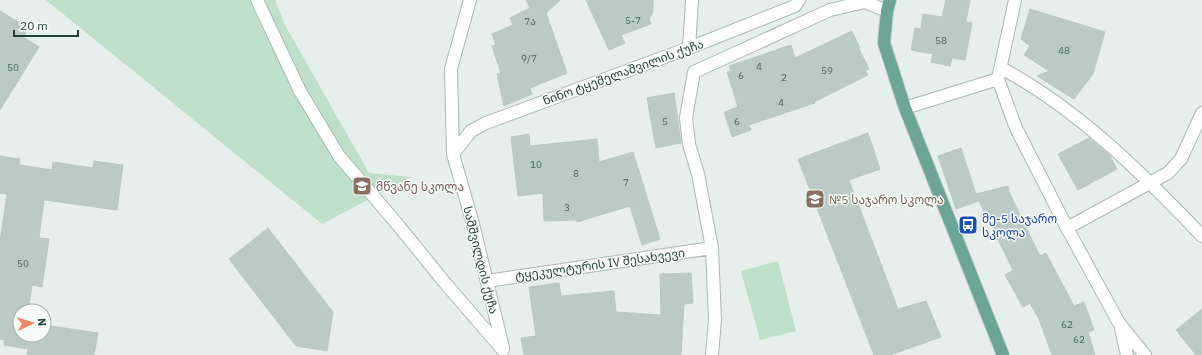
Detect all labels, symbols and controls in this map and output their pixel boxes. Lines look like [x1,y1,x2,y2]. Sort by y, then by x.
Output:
scale bar [14,12,78,38]
house number: 5-7 [625,14,641,27]
house number: 7ა [524,15,536,28]
text: 20 m [20,18,48,33]
house number: 58 [935,34,947,47]
street label: ნინო ტყეშელაშვილის ქუჩა [541,36,706,109]
house number: 48 [1058,44,1070,57]
house number: 9/7 [521,52,537,65]
house number: 4 [756,60,762,73]
house number: 50 [7,61,19,74]
house number: 59 [821,64,833,77]
house number: 6 [738,69,744,82]
house number: 2 [781,71,787,84]
house number: 4 [778,96,784,109]
house number: 5 [662,115,668,128]
house number: 6 [734,115,740,128]
house number: 10 [530,158,542,171]
house number: 8 [573,167,579,180]
school or university icon: მწვანე სკოლა [351,175,373,197]
house number: 7 [623,176,629,189]
place label: მწვანე სკოლა [376,179,464,195]
school or university icon: №5 საჯარო სკოლა [804,188,826,210]
place label: №5 საჯარო სკოლა [829,192,944,208]
house number: 3 [564,201,570,214]
street label: სამშვილდის ქუჩა [459,205,502,316]
place label: მე-5 საჯარო სკოლა [982,211,1057,241]
bus stop icon: მე-5 საჯარო სკოლა [957,214,979,236]
street label: ტყეკულტურის IV შესახვევი [514,245,686,284]
house number: 50 [17,257,29,270]
north arrow [12,303,52,343]
text: N [35,318,49,327]
house number: 62 [1061,318,1073,331]
house number: 62 [1073,333,1085,346]

